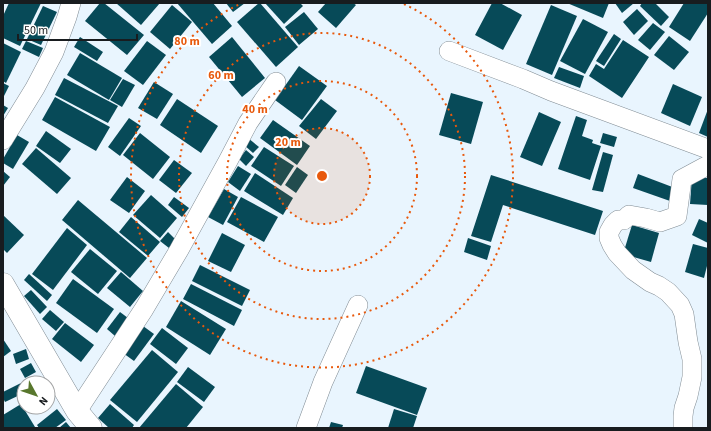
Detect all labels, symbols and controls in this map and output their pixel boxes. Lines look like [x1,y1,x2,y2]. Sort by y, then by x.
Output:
scale bar [18,16,137,42]
text: 50 m [24,22,48,39]
text: 80 m [174,33,200,50]
text: 60 m [208,67,234,84]
text: 40 m [242,101,268,118]
text: 20 m [275,134,301,151]
centre of rings [315,169,329,183]
north arrow [16,375,56,415]
text: N [35,393,51,409]

